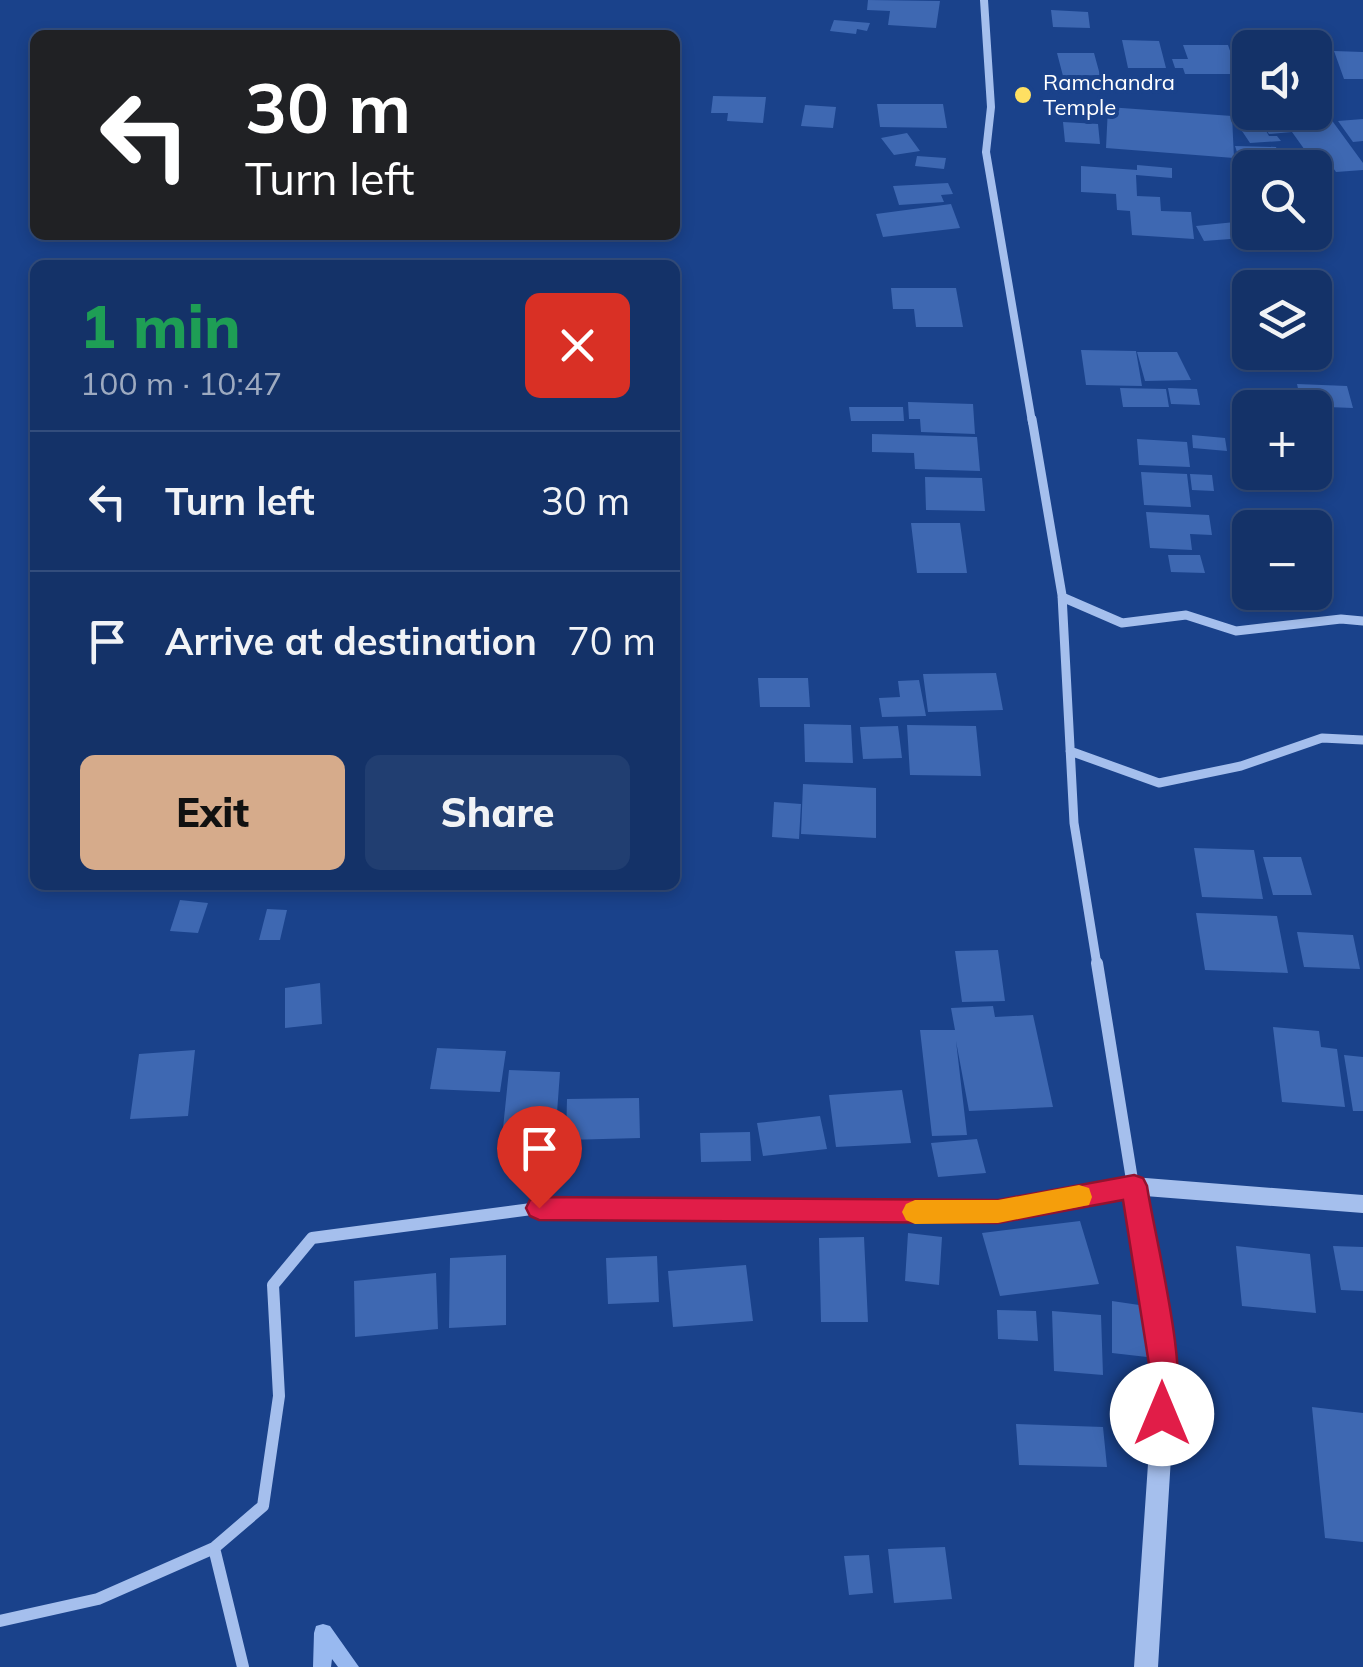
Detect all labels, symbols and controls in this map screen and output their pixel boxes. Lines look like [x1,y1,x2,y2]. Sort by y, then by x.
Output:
map controls [1232,30,1332,610]
button: sound [1232,30,1332,130]
text: 30 m [245,63,411,151]
place label: Ramchandra Temple [1043,68,1175,121]
icon: left [80,70,210,200]
marker: Ramchandra Temple [1012,84,1034,106]
text: Turn left [245,150,414,206]
button: search [1232,150,1332,250]
button: layers [1232,270,1332,370]
text: 1 min [80,288,241,363]
button: close [525,293,630,398]
text: 100 m · 10:47 [80,363,282,403]
button: + [1232,390,1332,490]
icon: left [80,474,135,529]
text: Turn left [165,477,315,525]
text: 30 m [541,477,630,525]
button: − [1232,510,1332,610]
icon: arrive [80,614,135,669]
text: Arrive at destination [165,617,537,665]
text: 70 m [567,617,656,665]
button: Exit [80,755,345,870]
button: Share [365,755,630,870]
pin [497,1106,582,1209]
icon: arrive [512,1121,567,1176]
position arrow [1110,1362,1214,1466]

